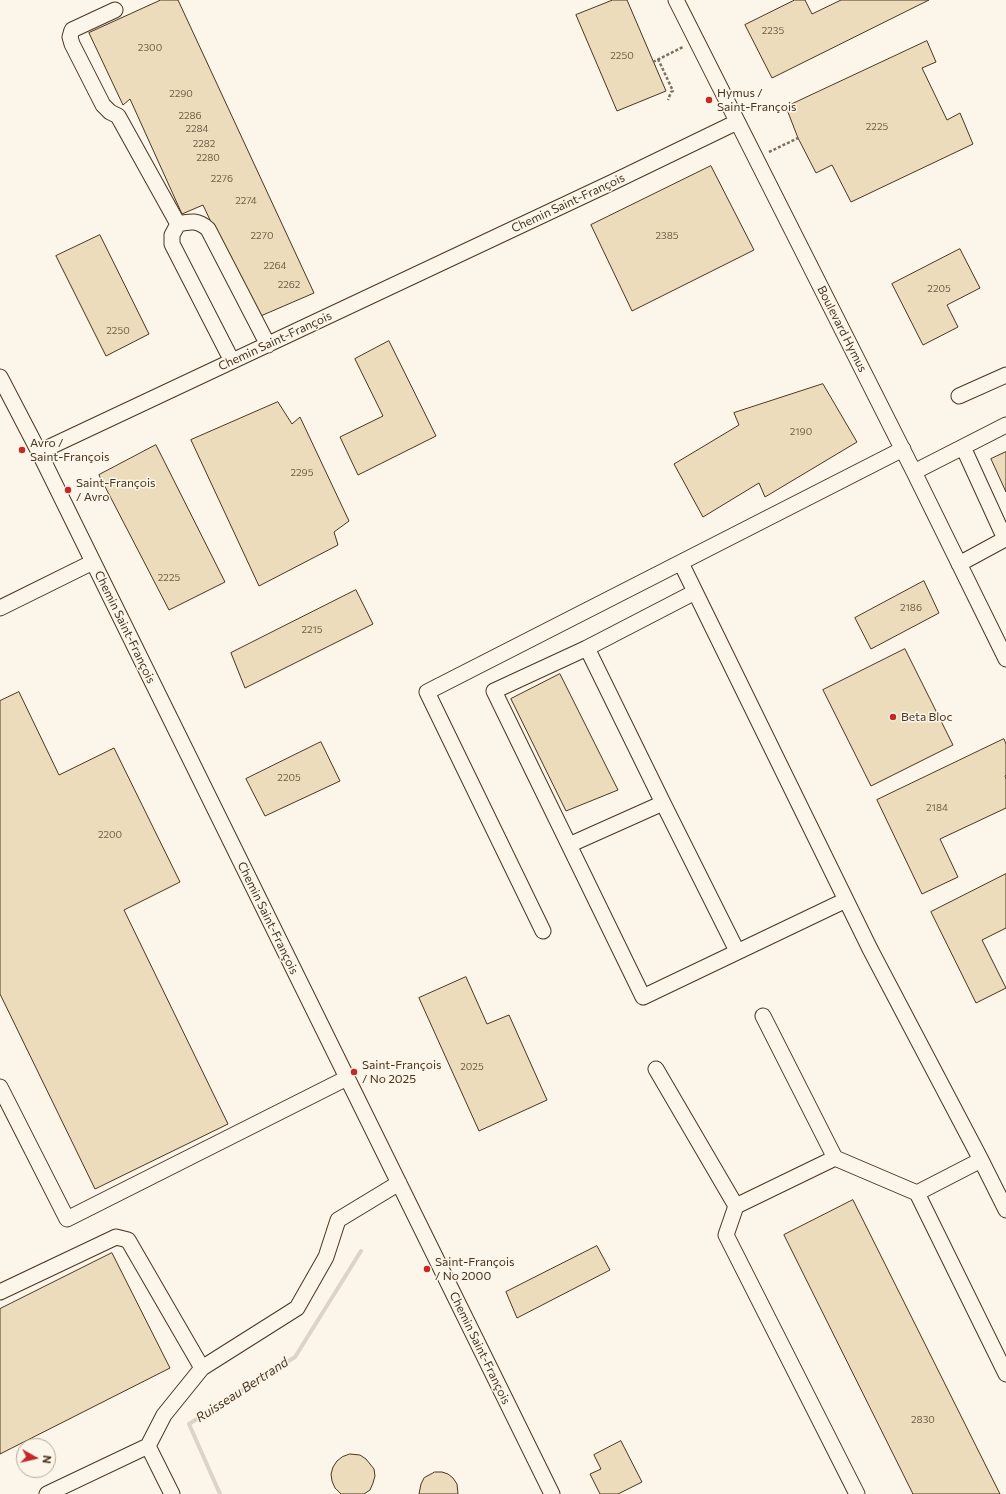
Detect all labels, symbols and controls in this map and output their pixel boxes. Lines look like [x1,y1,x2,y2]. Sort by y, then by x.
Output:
house number: 2235 [762,25,784,37]
house number: 2300 [138,42,162,54]
house number: 2250 [610,50,634,62]
place label: Hymus / Saint-François [717,86,796,114]
house number: 2290 [169,88,193,100]
marker: Hymus / Saint-François [704,95,714,105]
house number: 2286 [178,110,202,122]
house number: 2225 [866,121,888,133]
house number: 2284 [185,123,209,135]
house number: 2282 [193,138,215,150]
house number: 2280 [196,152,220,164]
street label: Chemin Saint-François [509,170,627,236]
house number: 2276 [211,173,233,185]
house number: 2274 [235,195,257,207]
house number: 2270 [251,230,273,242]
house number: 2385 [655,230,679,242]
house number: 2264 [263,260,287,272]
house number: 2262 [278,279,300,291]
street label: Boulevard Hymus [814,283,870,375]
house number: 2205 [927,283,951,295]
street label: Chemin Saint-François [216,308,334,374]
house number: 2250 [106,325,130,337]
house number: 2190 [790,426,812,438]
place label: Avro / Saint-François [30,436,109,464]
marker: Avro / Saint-François [17,445,27,455]
house number: 2295 [291,467,313,479]
place label: Saint-François / Avro [76,476,155,504]
marker: Saint-François / Avro [63,485,73,495]
street label: Chemin Saint-François [91,568,159,686]
house number: 2225 [158,572,180,584]
house number: 2186 [900,602,922,614]
house number: 2215 [301,624,323,636]
place label: Beta Bloc [901,710,952,724]
marker: Beta Bloc [888,712,898,722]
house number: 2205 [277,772,301,784]
house number: 2184 [926,802,948,814]
house number: 2200 [98,829,122,841]
street label: Chemin Saint-François [234,859,302,977]
place label: Saint-François / No 2025 [362,1058,441,1086]
house number: 2025 [460,1061,484,1073]
marker: Saint-François / No 2025 [349,1067,359,1077]
place label: Saint-François / No 2000 [435,1255,514,1283]
marker: Saint-François / No 2000 [422,1264,432,1274]
street label: Chemin Saint-François [446,1289,514,1407]
water label: Ruisseau Bertrand [193,1354,291,1426]
house number: 2830 [911,1414,935,1426]
north arrow [16,1438,56,1478]
text: N [40,1455,54,1465]

